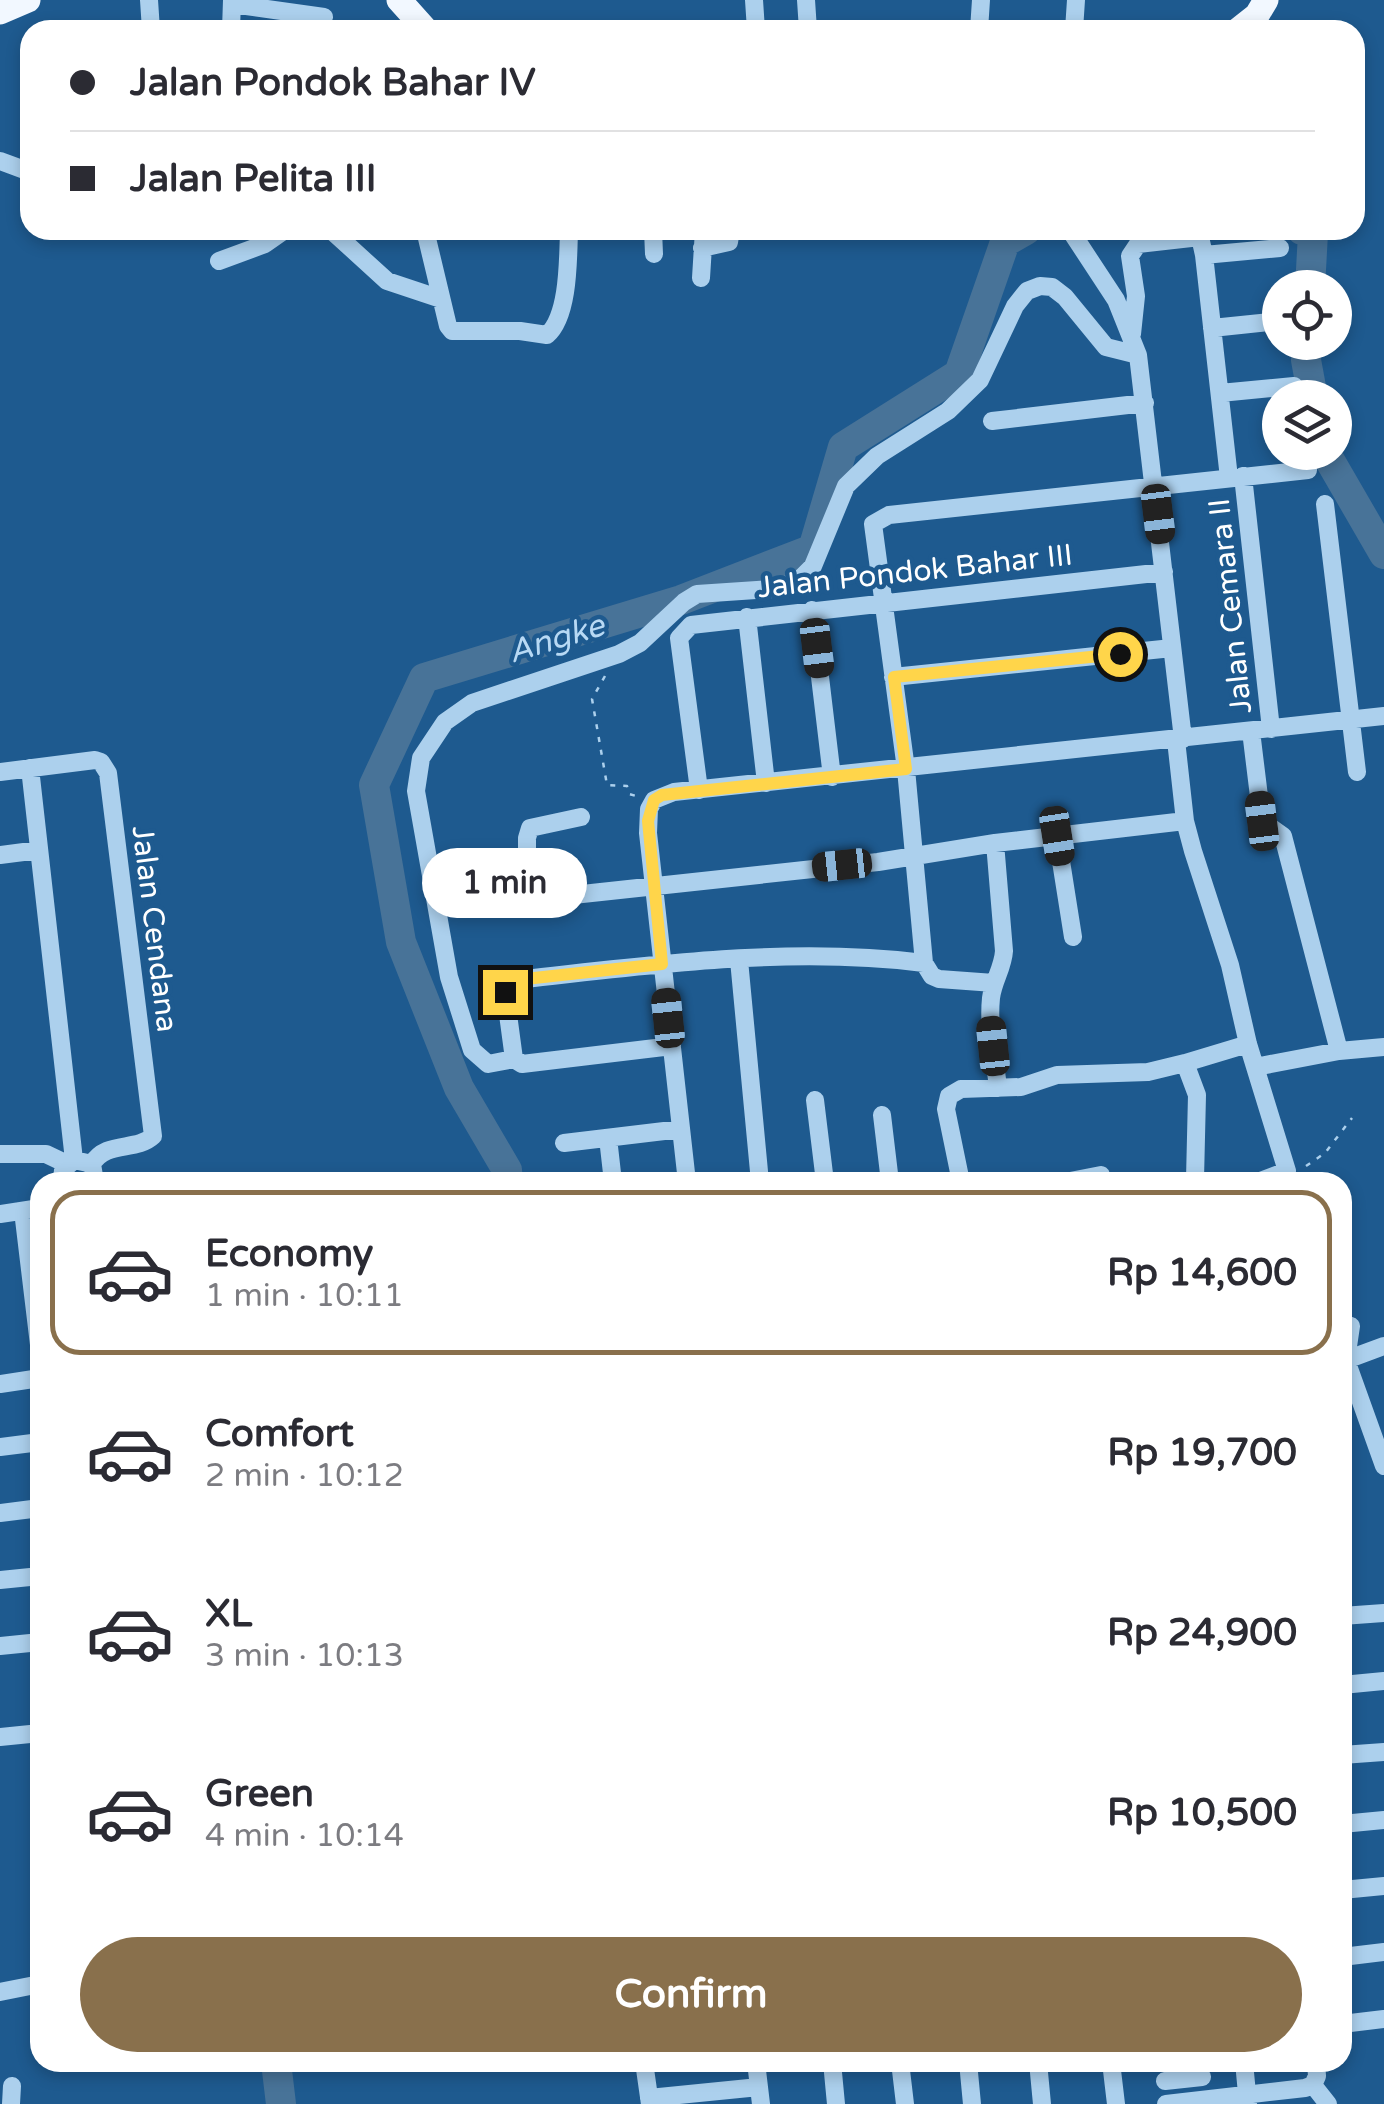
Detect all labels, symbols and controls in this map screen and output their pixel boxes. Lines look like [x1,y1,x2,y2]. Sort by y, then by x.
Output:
text: Jalan Pondok Bahar IV [130,60,536,106]
text: Jalan Pelita III [130,156,377,202]
map controls [1262,270,1352,470]
button: locate [1262,270,1352,360]
button: layers [1262,380,1352,470]
car [1139,482,1177,546]
street label: Jalan Cemara II [1201,496,1260,715]
street label: Jalan Pondok Bahar III [756,537,1074,606]
water label: Angke [504,606,611,672]
car [798,616,836,680]
route start [1098,632,1143,677]
car [1243,789,1281,853]
car [1037,804,1077,868]
street label: Jalan Cendana [123,824,186,1034]
callout: 1 min [422,847,588,917]
car [811,847,873,883]
text: 1 min [462,864,547,902]
route end [483,970,528,1015]
car [650,987,686,1049]
car [975,1015,1011,1077]
icon: car [85,1228,175,1318]
text: Economy [205,1231,373,1277]
text: Rp 14,600 [1107,1250,1297,1296]
text: 1 min · 10:11 [205,1277,404,1315]
icon: car [85,1408,175,1498]
text: Comfort [205,1411,354,1457]
text: Rp 19,700 [1107,1430,1297,1476]
text: 2 min · 10:12 [205,1457,404,1495]
icon: car [85,1588,175,1678]
text: XL [205,1591,252,1637]
text: Rp 24,900 [1107,1610,1297,1656]
text: 3 min · 10:13 [205,1637,404,1675]
icon: car [85,1768,175,1858]
text: Green [205,1771,314,1817]
text: Rp 10,500 [1107,1790,1297,1836]
text: 4 min · 10:14 [205,1817,404,1855]
button: Confirm [80,1937,1302,2052]

